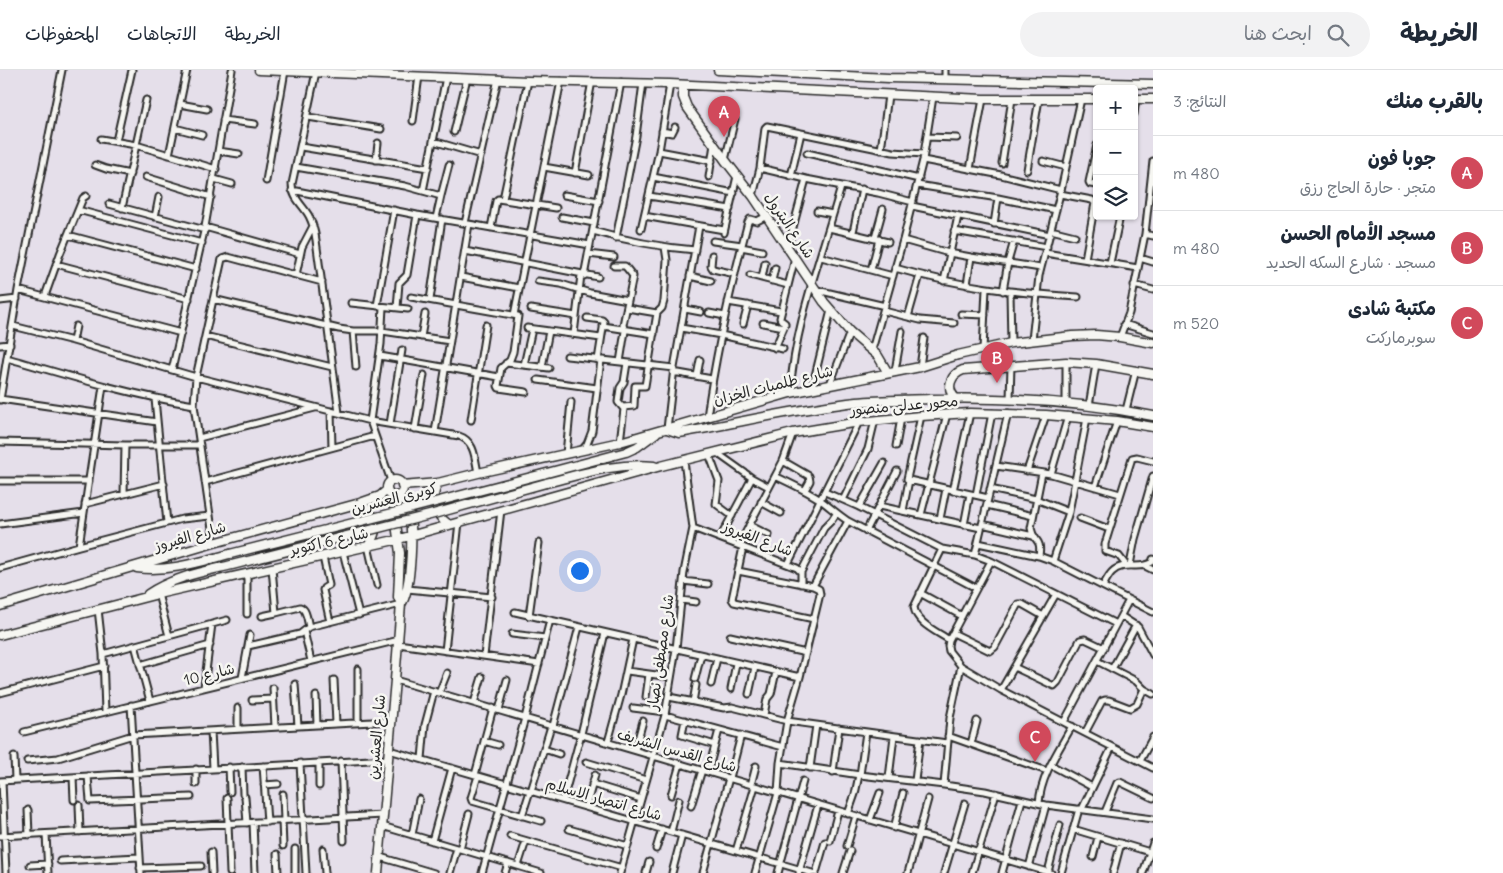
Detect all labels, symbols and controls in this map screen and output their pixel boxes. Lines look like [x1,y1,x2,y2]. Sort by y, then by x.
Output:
search box [1020,12,1370,57]
text: الخريطة [1400,17,1478,47]
text: ابحث هنا [1244,21,1312,45]
icon: search [1324,21,1352,49]
text: المحفوظات [25,22,99,45]
text: الاتجاهات [127,22,197,45]
text: الخريطة [225,22,281,45]
map controls [1093,85,1138,220]
button: + [1093,85,1138,130]
text: بالقرب منك [1386,87,1483,114]
text: النتائج: 3 [1173,91,1226,111]
pin: A [708,96,740,137]
button: − [1093,130,1138,175]
text: جوبا فون [1368,146,1436,170]
text: 480 m [1173,163,1220,183]
text: A [1462,163,1472,183]
button: layers [1093,175,1138,220]
text: متجر · حارة الحاج رزق [1300,177,1436,197]
street label: شارع البترول [760,188,819,262]
text: مسجد الأمام الحسن [1281,221,1436,245]
text: 480 m [1173,238,1220,258]
text: B [1462,238,1472,258]
text: مسجد · شارع السكه الحديد [1266,252,1436,272]
text: مكتبة شادى [1348,296,1436,320]
text: 520 m [1173,313,1219,333]
text: C [1462,313,1472,333]
text: سوبرماركت [1366,327,1436,347]
pin: B [981,342,1013,383]
street label: شارع طلمبات الخزان [711,361,835,410]
street label: محور عدلى منصور [848,391,959,420]
street label: كوبرى العشرين [349,478,439,519]
street label: شارع الفيروز [719,516,796,561]
street label: شارع الفيروز [151,517,228,557]
street label: شارع 6 اكتوبر [286,523,370,561]
your location [567,558,593,584]
street label: شارع مصطفى نصار [642,593,679,712]
street label: شارع 10 [182,659,237,690]
street label: شارع العشرين [363,694,390,780]
pin: C [1019,721,1051,762]
street label: شارع القدس الشريف [615,724,739,777]
street label: شارع انتصار الاسلام [543,773,664,827]

